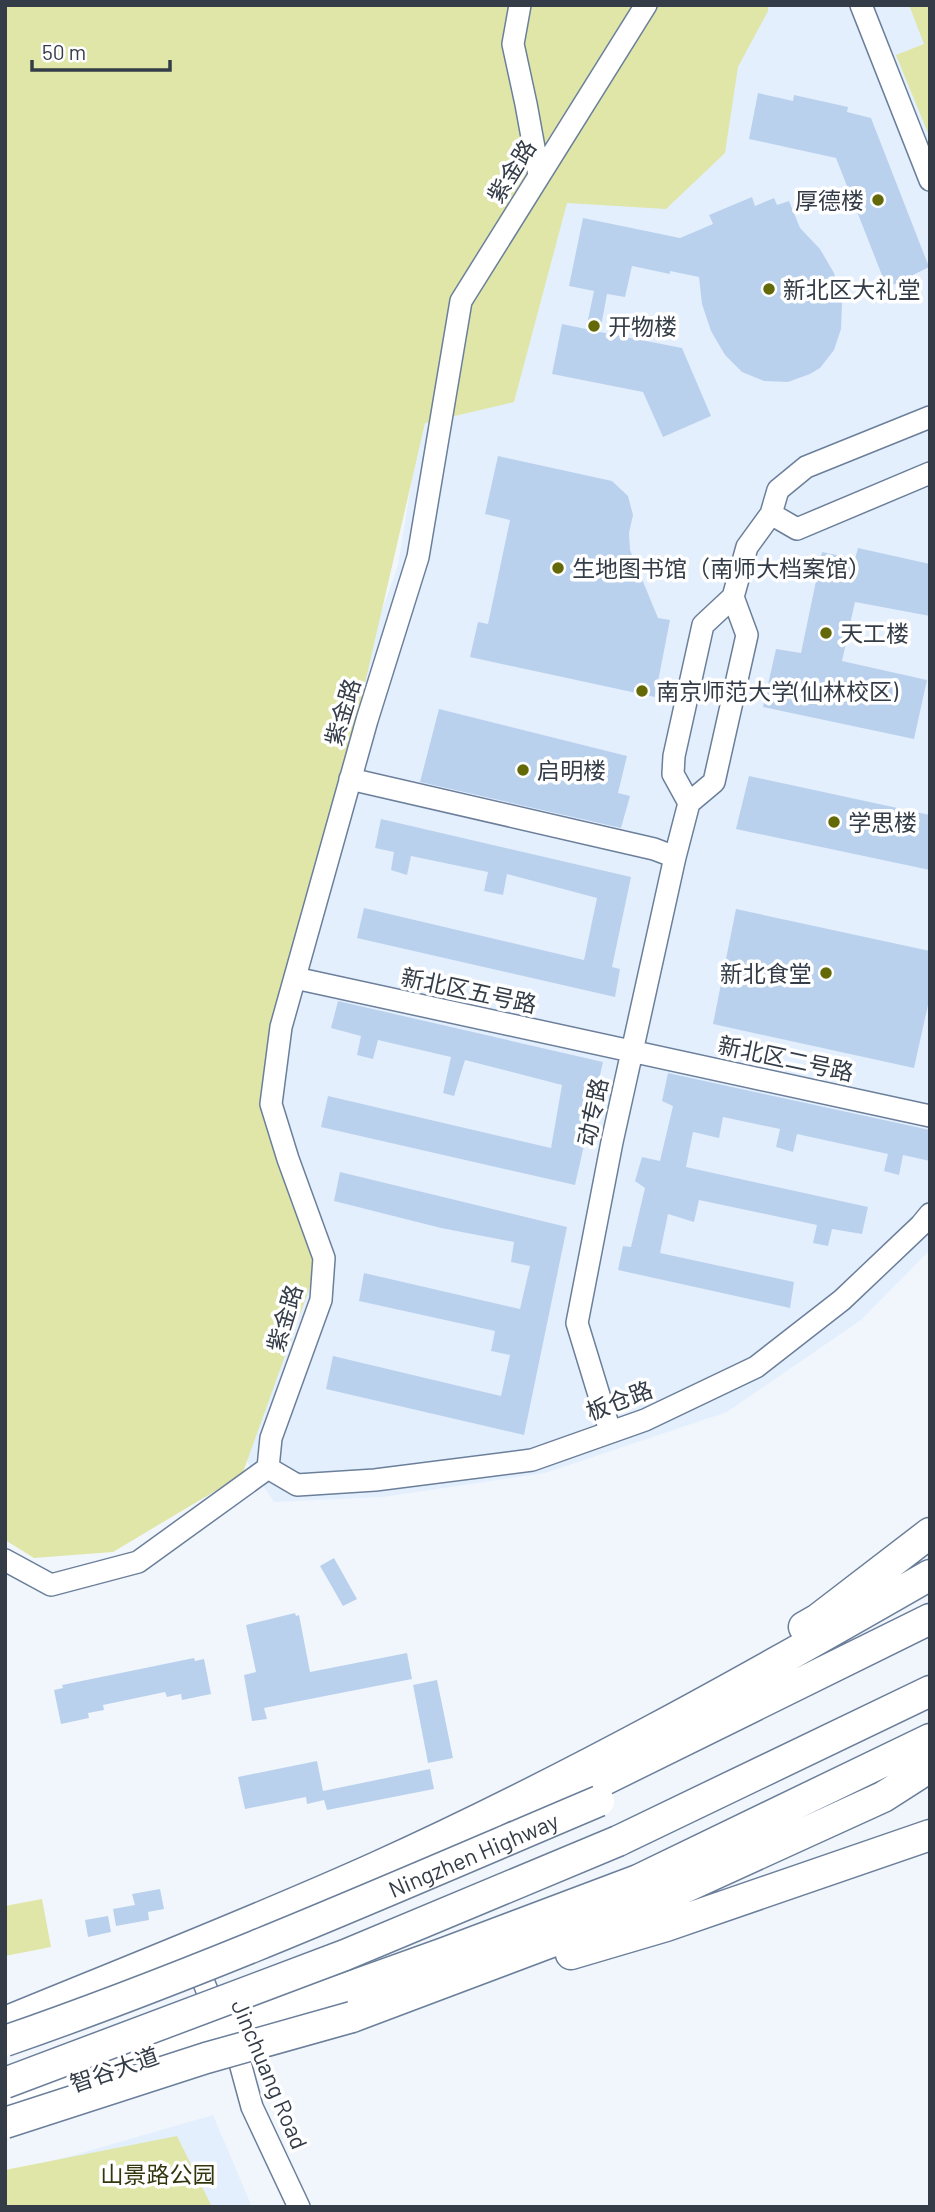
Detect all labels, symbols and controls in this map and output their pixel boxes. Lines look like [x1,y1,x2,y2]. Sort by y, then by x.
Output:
scale bar [32,28,170,72]
text: 50 m [42,39,86,64]
street label: 紫金路 [481,134,541,208]
place label: 厚德楼 [795,186,864,214]
marker: 厚德楼 [870,192,886,208]
place label: 新北区大礼堂 [783,275,921,303]
marker: 新北区大礼堂 [761,281,777,297]
place label: 开物楼 [608,312,677,340]
marker: 开物楼 [586,318,602,334]
place label: 生地图书馆（南师大档案馆） [572,554,871,582]
marker: 生地图书馆（南师大档案馆） [550,560,566,576]
place label: 天工楼 [840,619,909,647]
marker: 天工楼 [818,625,834,641]
street label: 紫金路 [319,675,365,749]
place label: 南京师范大学(仙林校区) [656,677,899,705]
marker: 南京师范大学(仙林校区) [634,683,650,699]
place label: 启明楼 [537,756,606,784]
marker: 启明楼 [515,762,531,778]
place label: 学思楼 [848,808,917,836]
marker: 学思楼 [826,814,842,830]
place label: 新北食堂 [720,959,812,987]
street label: 新北区五号路 [399,962,539,1018]
marker: 新北食堂 [818,965,834,981]
street label: 新北区二号路 [716,1030,856,1086]
street label: 动专路 [571,1075,613,1149]
street label: 紫金路 [261,1281,307,1355]
street label: 板仓路 [582,1375,656,1425]
street label: Ningzhen Highway [384,1806,563,1903]
street label: Jinchuang Road [226,1995,314,2153]
street label: 智谷大道 [66,2041,162,2097]
park label: 山景路公园 [101,2160,216,2188]

